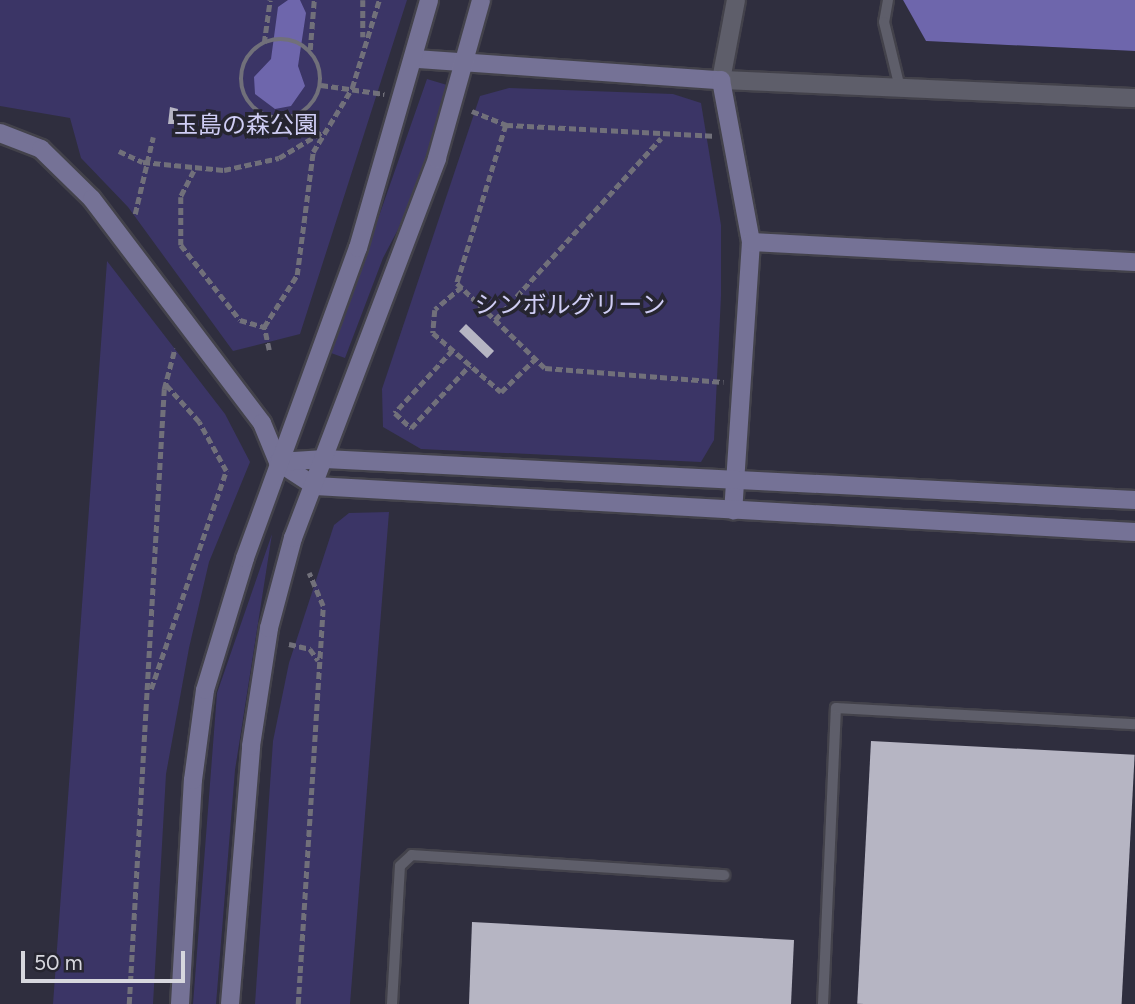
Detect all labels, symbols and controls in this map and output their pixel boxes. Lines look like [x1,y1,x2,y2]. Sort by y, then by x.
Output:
park label: 玉島の森公園 [174,111,318,139]
park label: シンボルグリーン [474,291,666,319]
scale bar [24,937,189,981]
text: 50 m [34,950,83,975]

